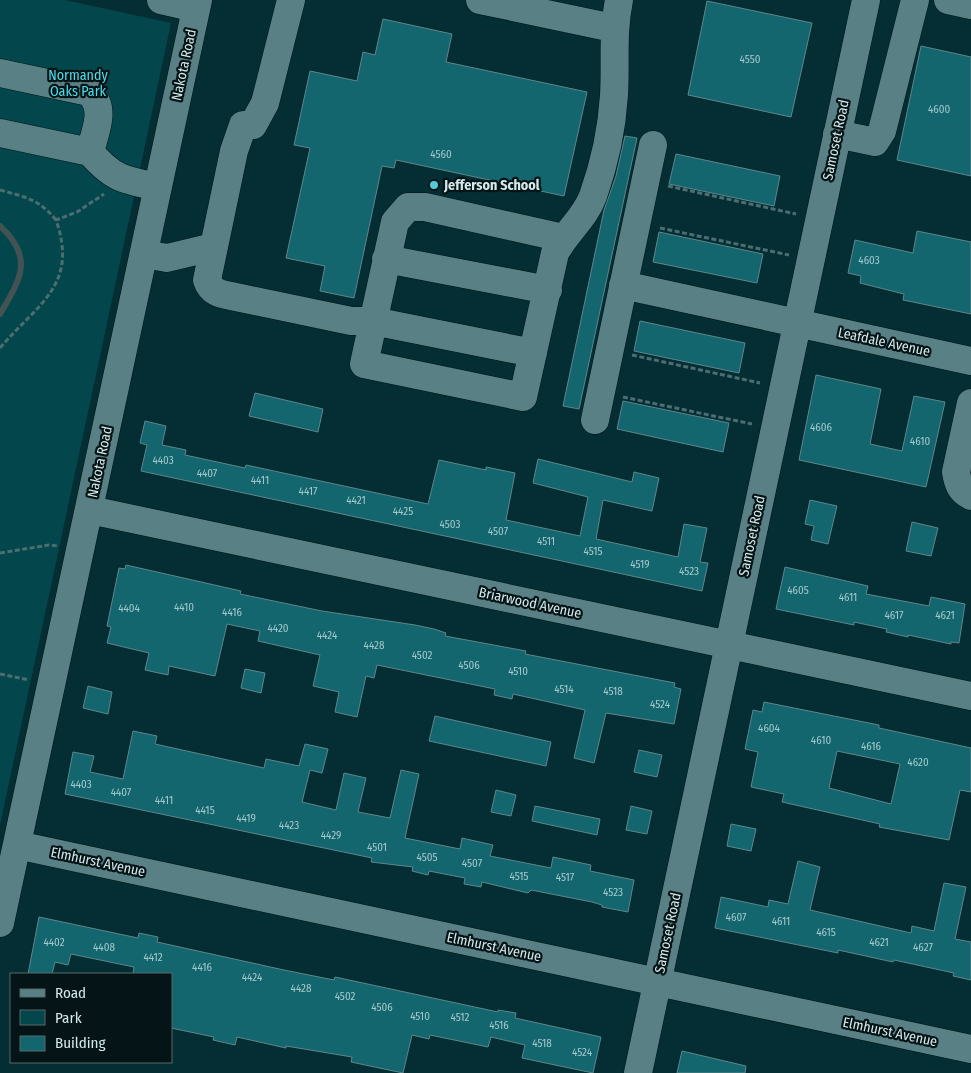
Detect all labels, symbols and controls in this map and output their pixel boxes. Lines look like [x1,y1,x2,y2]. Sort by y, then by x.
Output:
street label: Nakota Road [168,28,200,102]
house number: 4550 [740,53,761,66]
park label: Normandy Oaks Park [48,67,109,100]
street label: Samoset Road [819,98,853,182]
house number: 4600 [928,103,950,116]
house number: 4560 [430,148,452,161]
place label: Jefferson School [443,177,540,194]
marker: Jefferson School [428,179,440,191]
house number: 4603 [858,254,880,267]
street label: Leafdale Avenue [836,324,932,360]
house number: 4606 [810,421,833,434]
street label: Nakota Road [84,425,116,499]
house number: 4610 [910,435,930,448]
house number: 4403 [152,454,174,467]
house number: 4407 [197,467,218,480]
house number: 4411 [251,474,269,487]
house number: 4417 [299,485,318,498]
house number: 4421 [346,494,366,507]
street label: Samoset Road [735,494,769,578]
house number: 4425 [393,505,413,518]
house number: 4503 [440,518,460,531]
house number: 4507 [488,525,509,538]
house number: 4511 [537,535,555,548]
house number: 4515 [583,545,603,558]
house number: 4519 [630,558,650,571]
house number: 4523 [679,565,699,578]
street label: Briarwood Avenue [477,584,583,622]
house number: 4605 [787,584,809,597]
house number: 4611 [839,591,857,604]
house number: 4410 [174,601,194,614]
house number: 4404 [118,602,141,615]
house number: 4416 [222,606,242,619]
house number: 4617 [884,609,904,622]
house number: 4621 [935,609,955,622]
house number: 4420 [267,622,289,635]
house number: 4424 [317,629,338,642]
house number: 4428 [364,639,385,652]
house number: 4502 [412,649,433,662]
house number: 4506 [458,659,480,672]
house number: 4510 [508,665,528,678]
house number: 4514 [554,683,574,696]
house number: 4518 [603,685,623,698]
house number: 4524 [650,698,671,711]
house number: 4604 [758,722,781,735]
house number: 4610 [811,734,831,747]
house number: 4616 [861,740,882,753]
house number: 4620 [907,756,929,769]
house number: 4403 [70,778,92,791]
house number: 4407 [111,786,132,799]
house number: 4411 [155,794,173,807]
house number: 4415 [195,804,215,817]
house number: 4419 [236,812,256,825]
house number: 4423 [279,819,299,832]
house number: 4429 [321,829,341,842]
house number: 4501 [367,841,387,854]
street label: Elmhurst Avenue [49,844,147,880]
house number: 4505 [416,851,438,864]
house number: 4507 [462,857,483,870]
house number: 4515 [509,870,529,883]
house number: 4517 [556,871,575,884]
house number: 4523 [603,886,623,899]
street label: Samoset Road [651,891,685,975]
house number: 4607 [726,911,747,924]
house number: 4611 [772,915,790,928]
house number: 4615 [816,926,836,939]
street label: Elmhurst Avenue [445,929,543,965]
house number: 4402 [43,936,65,949]
house number: 4621 [869,936,889,949]
house number: 4408 [93,941,115,954]
house number: 4627 [913,941,933,954]
house number: 4412 [143,951,163,964]
house number: 4416 [192,961,212,974]
house number: 4424 [242,971,263,984]
legend [10,973,172,1063]
house number: 4428 [291,982,312,995]
text: Road [55,984,86,1002]
house number: 4502 [335,990,356,1003]
house number: 4506 [371,1001,393,1014]
text: Park [55,1009,82,1027]
house number: 4510 [410,1010,430,1023]
house number: 4512 [451,1011,470,1024]
street label: Elmhurst Avenue [841,1014,939,1050]
house number: 4516 [489,1019,509,1032]
text: Building [55,1034,106,1052]
house number: 4518 [532,1037,552,1050]
house number: 4524 [572,1046,593,1059]

